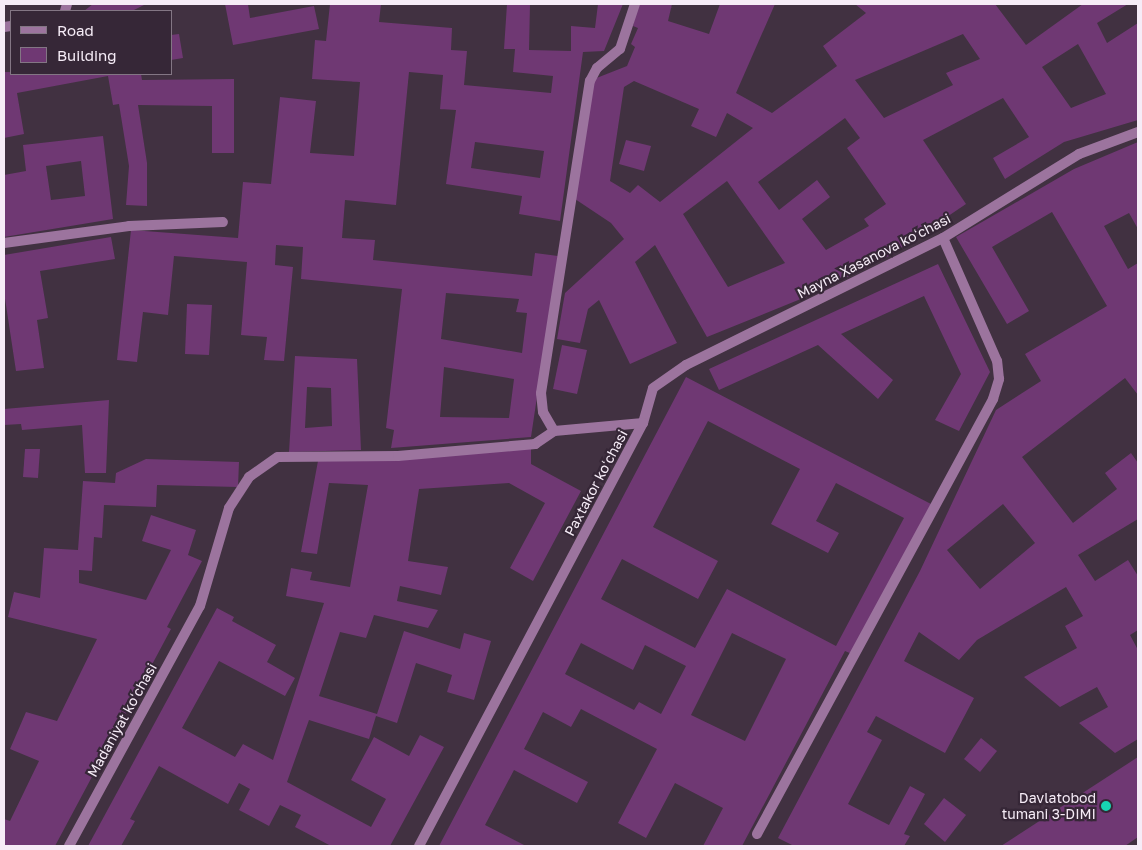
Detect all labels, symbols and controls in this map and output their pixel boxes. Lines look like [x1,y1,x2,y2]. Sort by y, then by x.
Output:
legend [10,10,172,75]
text: Road [57,21,94,39]
text: Building [57,46,117,64]
street label: Mayna Xasanova koʻchasi [794,210,954,302]
street label: Paxtakor koʻchasi [561,427,631,539]
street label: Madaniyat koʻchasi [84,660,160,780]
place label: Davlatobod tumani 3-DIMI [1002,790,1096,822]
marker: Davlatobod tumani 3-DIMI [1100,800,1112,812]

